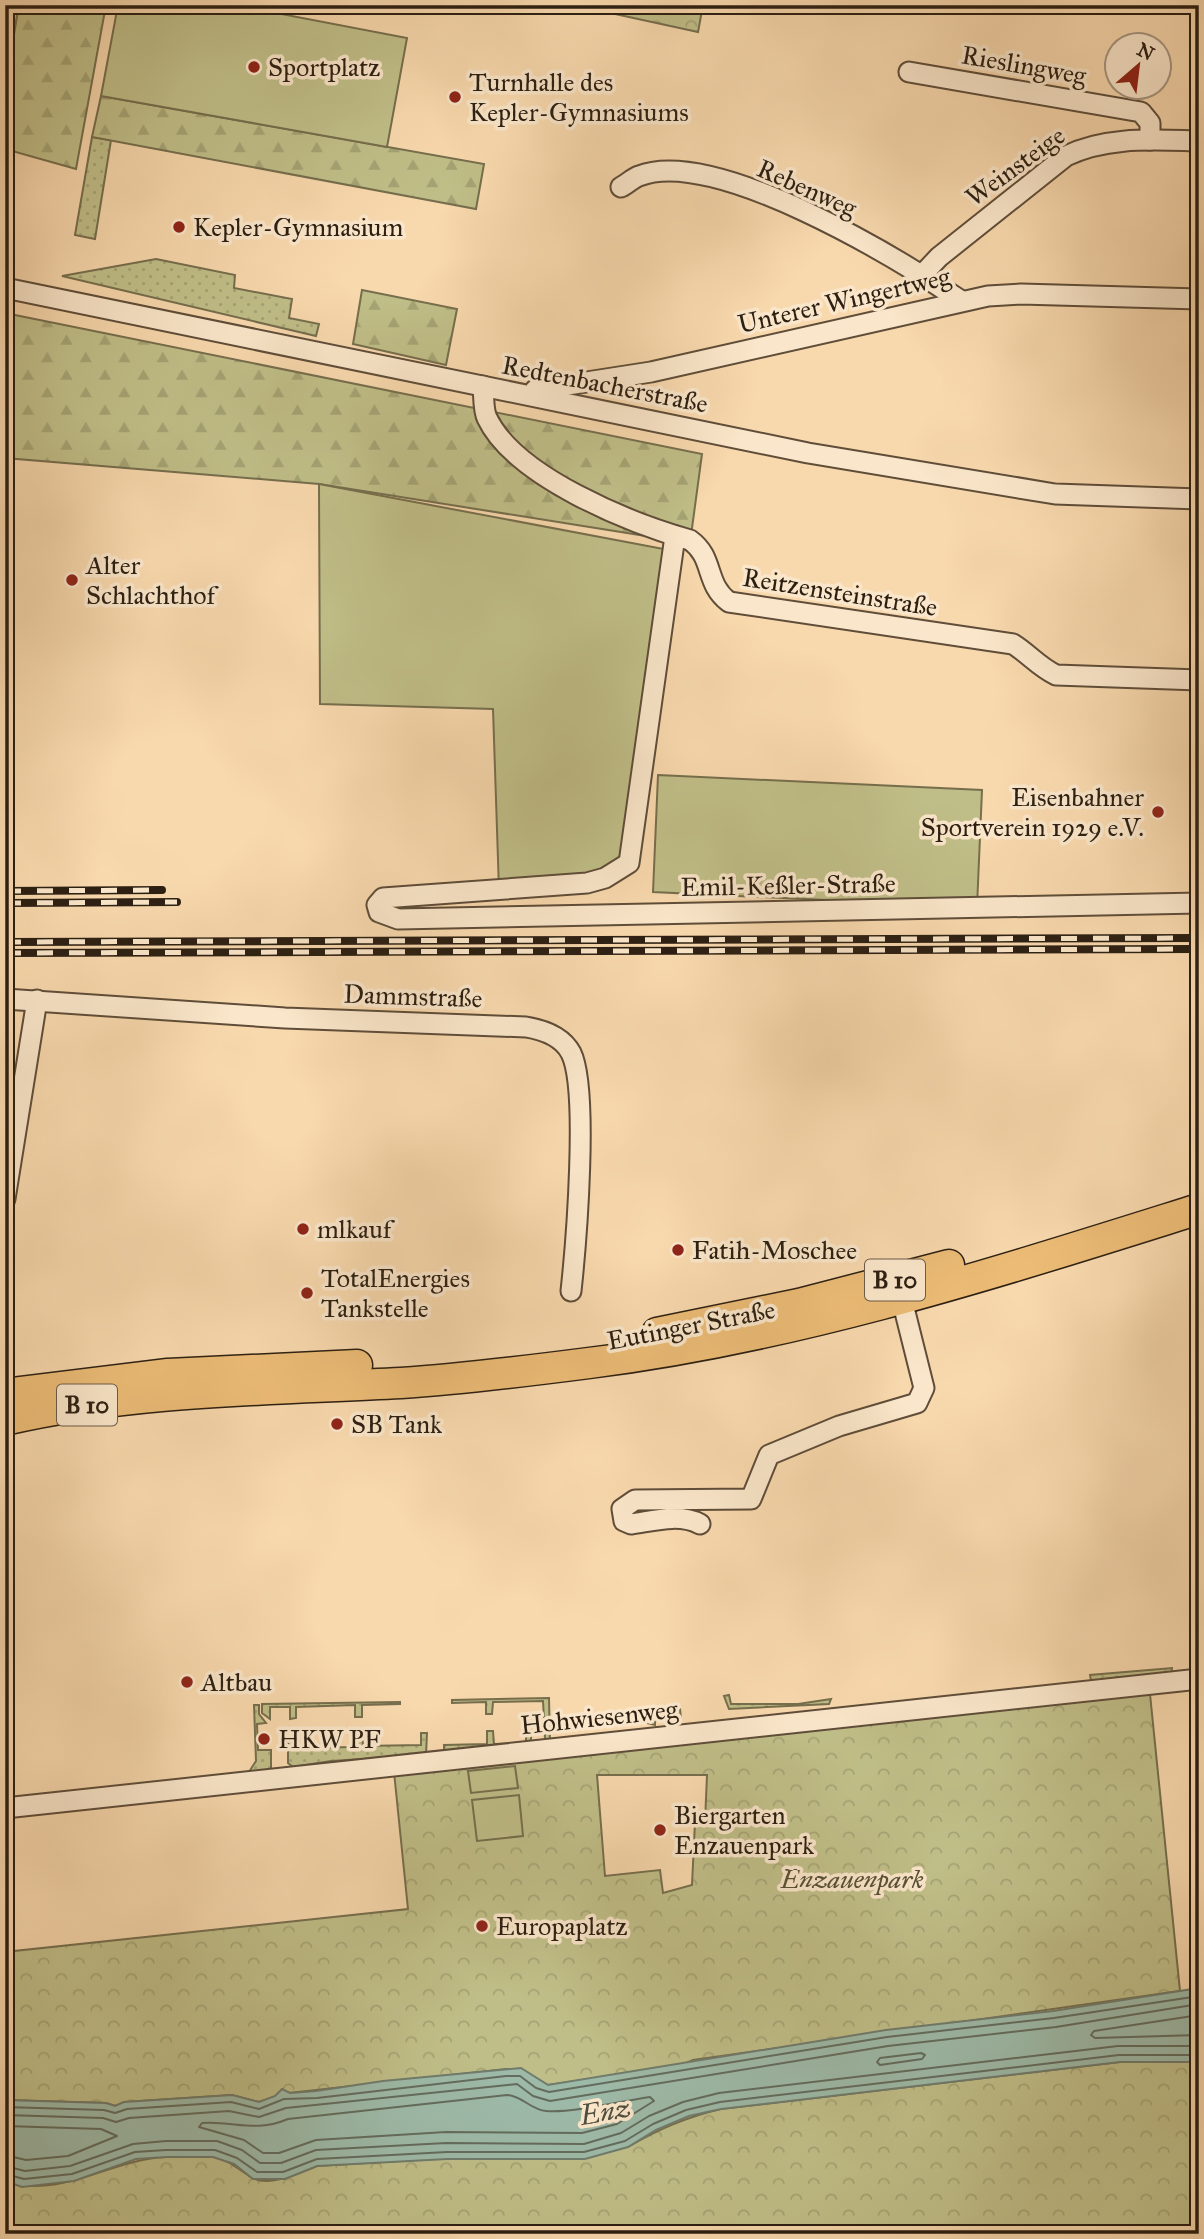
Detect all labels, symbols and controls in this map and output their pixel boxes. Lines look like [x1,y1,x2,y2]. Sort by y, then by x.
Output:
north arrow [1102,32,1172,102]
text: N [1133,37,1158,65]
street label: Rieslingweg [959,38,1090,92]
place label: Sportplatz [268,51,380,83]
marker: Sportplatz [246,59,262,75]
place label: Turnhalle des Kepler-Gymnasiums [469,66,689,128]
marker: Turnhalle des Kepler-Gymnasiums [447,89,463,105]
street label: Weinsteige [959,119,1071,213]
street label: Rebenweg [752,152,863,225]
place label: Kepler-Gymnasium [193,211,403,243]
marker: Kepler-Gymnasium [171,219,187,235]
street label: Unterer Wingertweg [735,260,954,340]
street label: Redtenbacherstraße [499,348,711,420]
place label: Alter Schlachthof [85,549,219,611]
street label: Reitzensteinstraße [740,561,940,623]
marker: Alter Schlachthof [64,572,80,588]
place label: Eisenbahner Sportverein 1929 e.V. [921,781,1144,843]
marker: Eisenbahner Sportverein 1929 e.V. [1150,804,1166,820]
street label: Emil-Keßler-Straße [680,867,896,903]
street label: Dammstraße [343,978,483,1014]
place label: mlkauf [317,1213,396,1245]
marker: mlkauf [295,1221,311,1237]
place label: Fatih-Moschee [692,1234,857,1266]
marker: Fatih-Moschee [670,1242,686,1258]
road number: B 10 [865,1260,925,1300]
place label: TotalEnergies Tankstelle [321,1262,470,1324]
marker: TotalEnergies Tankstelle [299,1285,315,1301]
street label: Eutinger Straße [604,1293,778,1357]
road number: B 10 [57,1385,117,1426]
place label: SB Tank [351,1408,443,1440]
marker: SB Tank [329,1416,345,1432]
place label: Altbau [200,1666,272,1698]
marker: Altbau [179,1674,195,1690]
street label: Hohwiesenweg [519,1693,680,1741]
place label: HKW PF [278,1723,381,1755]
marker: HKW PF [256,1731,272,1747]
place label: Biergarten Enzauenpark [674,1799,815,1861]
marker: Biergarten Enzauenpark [652,1822,668,1838]
park label: Enzauenpark [779,1863,924,1896]
place label: Europaplatz [496,1910,628,1942]
marker: Europaplatz [474,1918,490,1934]
water label: Enz [576,2090,633,2133]

